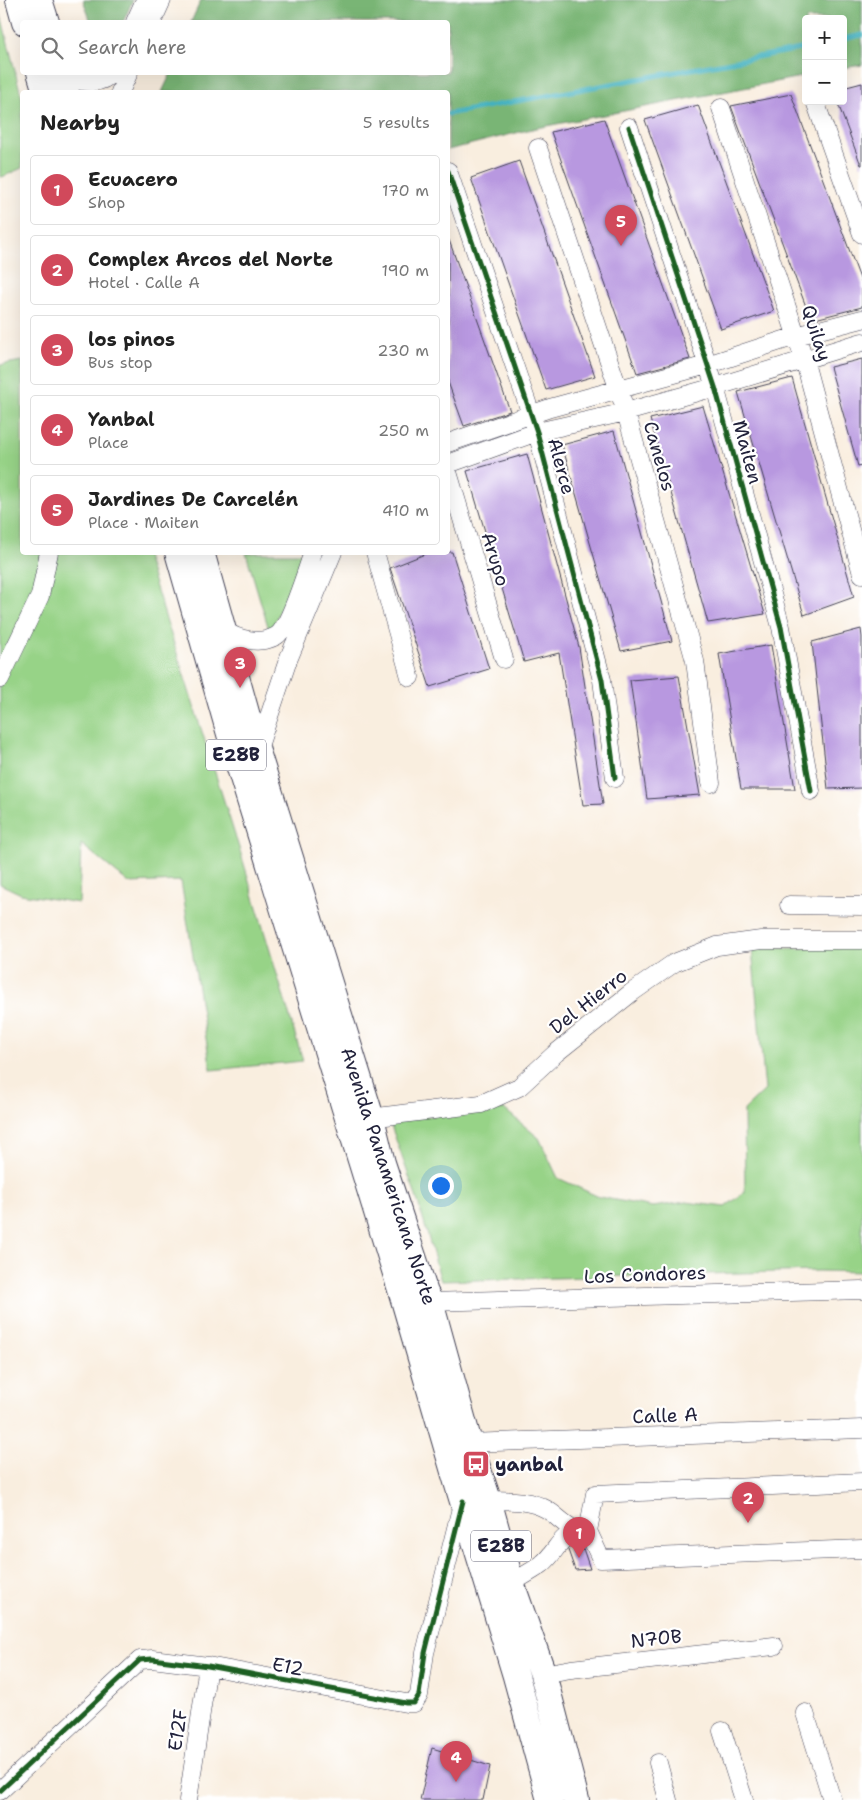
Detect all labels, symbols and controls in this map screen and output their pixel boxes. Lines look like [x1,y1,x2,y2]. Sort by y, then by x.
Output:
map controls [802,15,847,105]
button: + [802,15,847,60]
search box [20,20,450,75]
icon: search [38,34,66,62]
text: Search here [78,35,187,60]
button: − [802,60,847,105]
text: Nearby [40,109,120,137]
text: 5 results [363,112,430,133]
text: Ecuacero [88,167,178,192]
text: 1 [53,180,61,201]
text: 170 m [382,180,429,201]
text: Shop [88,192,125,213]
pin: 5 [605,205,637,246]
text: Complex Arcos del Norte [88,247,333,272]
text: 2 [51,260,63,281]
text: 190 m [382,260,429,281]
text: Hotel · Calle A [88,272,200,293]
street label: Quilay [796,302,837,365]
text: los pinos [88,327,175,352]
text: 3 [51,340,63,361]
text: 230 m [377,340,429,361]
text: Bus stop [88,352,153,373]
text: Yanbal [88,407,155,432]
street label: Maiten [727,417,768,487]
street label: Canelos [638,418,681,494]
text: 4 [51,420,63,441]
text: 250 m [378,420,429,441]
text: Place [88,432,129,453]
street label: Alerce [542,435,581,497]
text: Jardines De Carcelén [88,487,298,512]
text: 5 [52,500,62,521]
text: 410 m [382,500,429,521]
text: Place · Maiten [88,512,199,533]
street label: Arupo [476,529,516,589]
pin: 3 [224,647,256,688]
road number: E28B [206,740,266,770]
street label: Del Hierro [544,963,632,1040]
street label: Avenida Panamericana Norte [335,1044,442,1308]
your location [428,1173,454,1199]
street label: Los Condores [583,1260,707,1289]
street label: Calle A [632,1402,698,1429]
bus stop icon: yanbal [461,1449,491,1479]
place label: yanbal [495,1452,564,1477]
pin: 2 [732,1482,764,1523]
pin: 1 [563,1517,595,1558]
road number: E28B [471,1530,531,1562]
street label: N70B [629,1623,683,1654]
street label: E12 [270,1651,306,1682]
street label: E12F [162,1708,193,1753]
pin: 4 [440,1741,472,1782]

